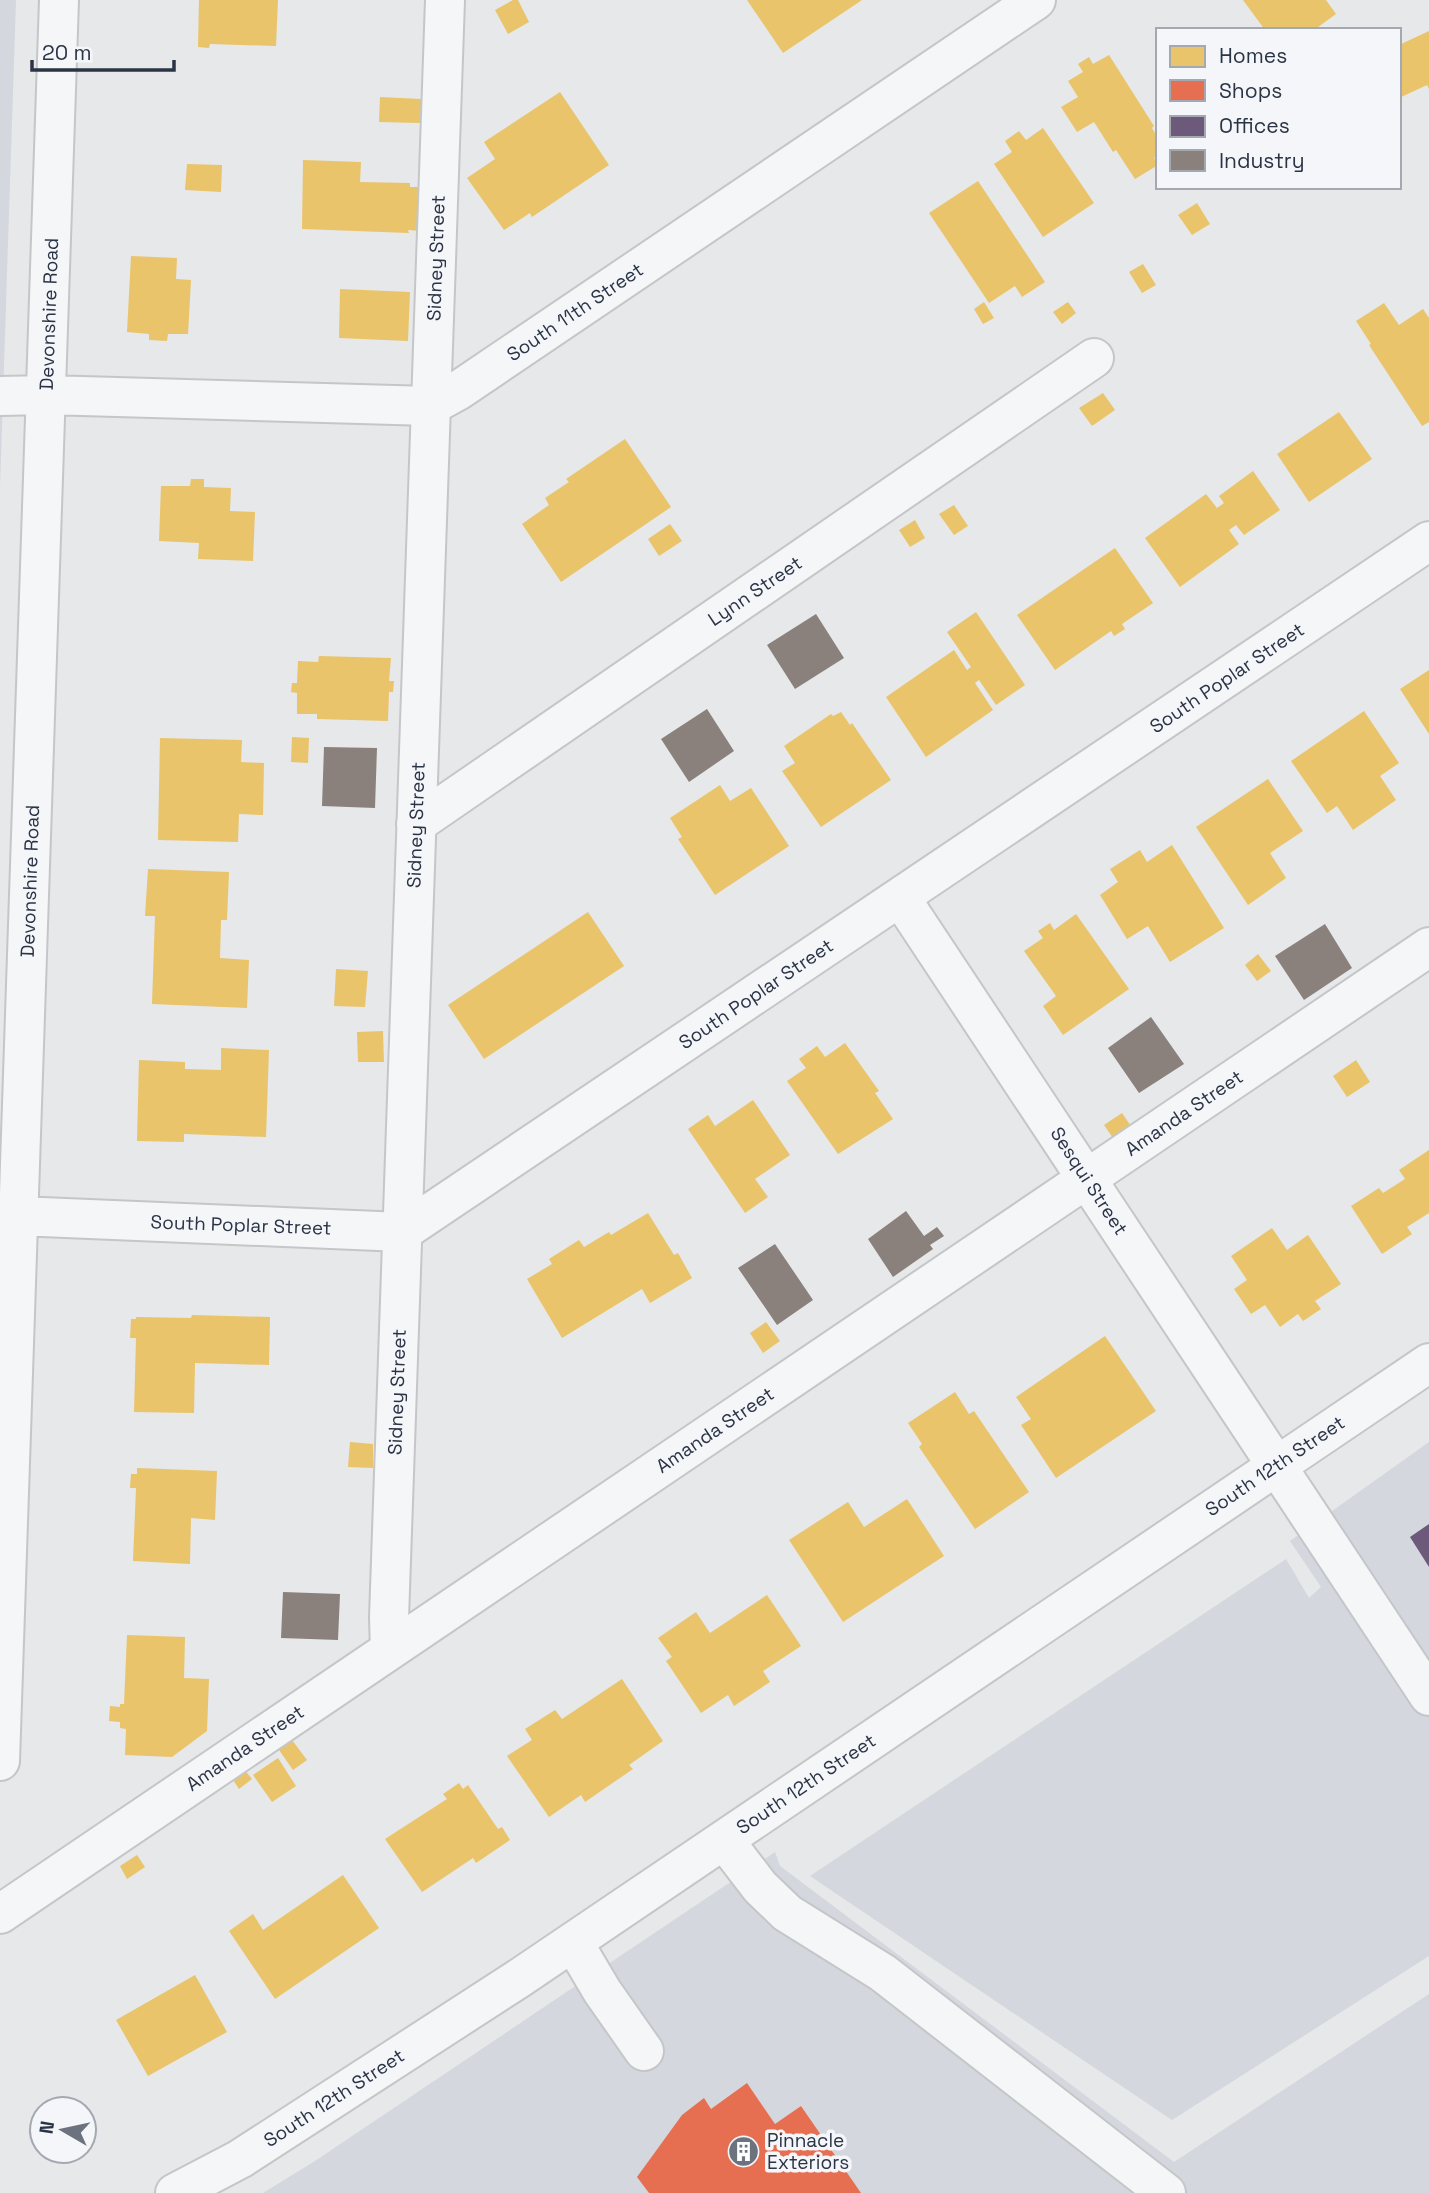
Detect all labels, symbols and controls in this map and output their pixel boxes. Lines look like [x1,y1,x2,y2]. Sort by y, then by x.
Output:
scale bar [32,28,173,72]
legend [1156,28,1401,189]
text: 20 m [42,39,92,66]
text: Homes [1219,42,1287,69]
text: Shops [1219,77,1282,104]
text: Offices [1219,112,1290,139]
text: Industry [1219,147,1305,174]
street label: Sidney Street [421,195,451,321]
street label: Devonshire Road [34,237,64,391]
street label: South 11th Street [502,257,648,367]
street label: Lynn Street [703,550,807,632]
street label: South Poplar Street [1145,617,1309,739]
street label: Sidney Street [401,762,431,888]
street label: Devonshire Road [15,804,45,958]
street label: South Poplar Street [674,933,838,1055]
street label: Amanda Street [1120,1064,1248,1162]
street label: Sesqui Street [1045,1122,1133,1240]
street label: South Poplar Street [150,1209,332,1241]
street label: Sidney Street [382,1329,412,1455]
street label: Amanda Street [651,1381,779,1479]
street label: South 12th Street [1200,1410,1350,1522]
street label: Amanda Street [181,1699,309,1797]
street label: South 12th Street [731,1728,881,1840]
street label: South 12th Street [259,2043,409,2153]
north arrow [28,2095,98,2165]
text: N [33,2119,60,2136]
place label: Pinnacle Exteriors [767,2128,849,2175]
building icon: Pinnacle Exteriors [727,2134,761,2168]

